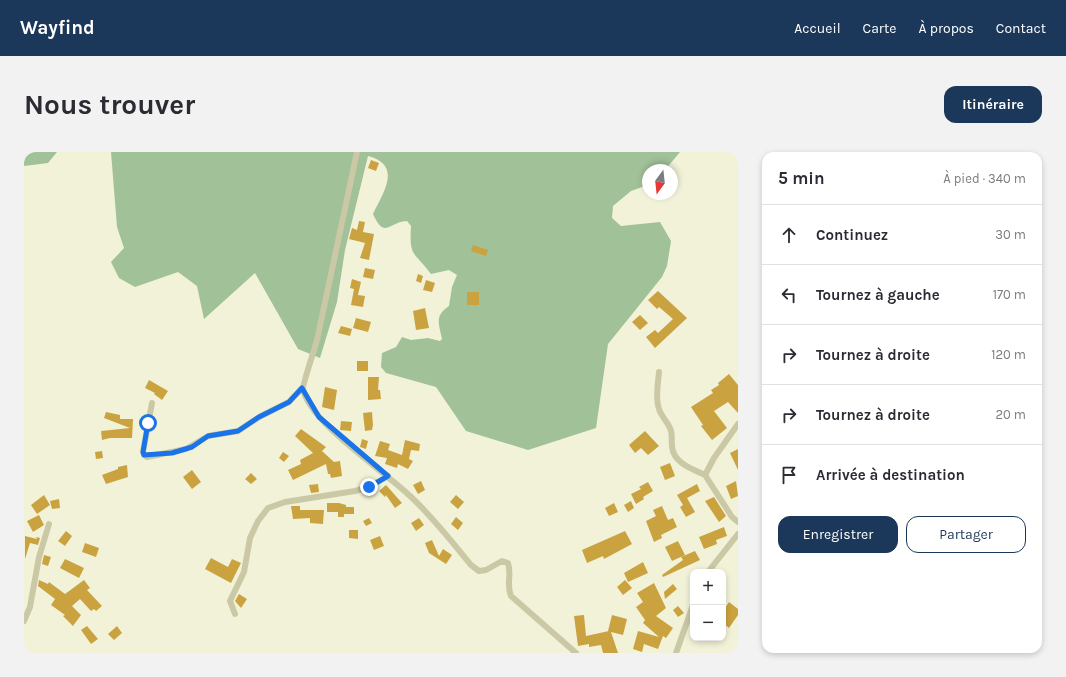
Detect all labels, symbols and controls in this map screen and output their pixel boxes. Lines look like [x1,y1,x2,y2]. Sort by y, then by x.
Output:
text: Wayfind [20,17,95,39]
text: Accueil [794,20,841,37]
text: Carte [863,20,896,37]
text: À propos [918,20,974,37]
text: Contact [996,20,1046,37]
button: Itinéraire [944,86,1042,123]
text: Nous trouver [24,88,195,121]
north arrow [642,164,678,200]
text: 5 min [778,168,825,188]
text: À pied · 340 m [943,171,1026,186]
icon: ahead [778,224,800,246]
text: Continuez [816,226,888,244]
text: 30 m [995,227,1026,242]
icon: left [778,284,800,306]
text: Tournez à gauche [816,286,940,304]
text: 170 m [993,287,1026,302]
icon: right [778,344,800,366]
text: Tournez à droite [816,346,930,364]
text: 120 m [991,347,1026,362]
icon: right [778,404,800,426]
text: Tournez à droite [816,406,930,424]
text: 20 m [996,407,1026,422]
route start [139,414,157,432]
icon: arrive [778,464,800,486]
text: Arrivée à destination [816,466,965,484]
route end [360,478,378,496]
button: Enregistrer [778,516,898,553]
button: Partager [906,516,1026,553]
map controls [690,569,726,641]
button: + [690,569,726,605]
button: − [690,605,726,641]

